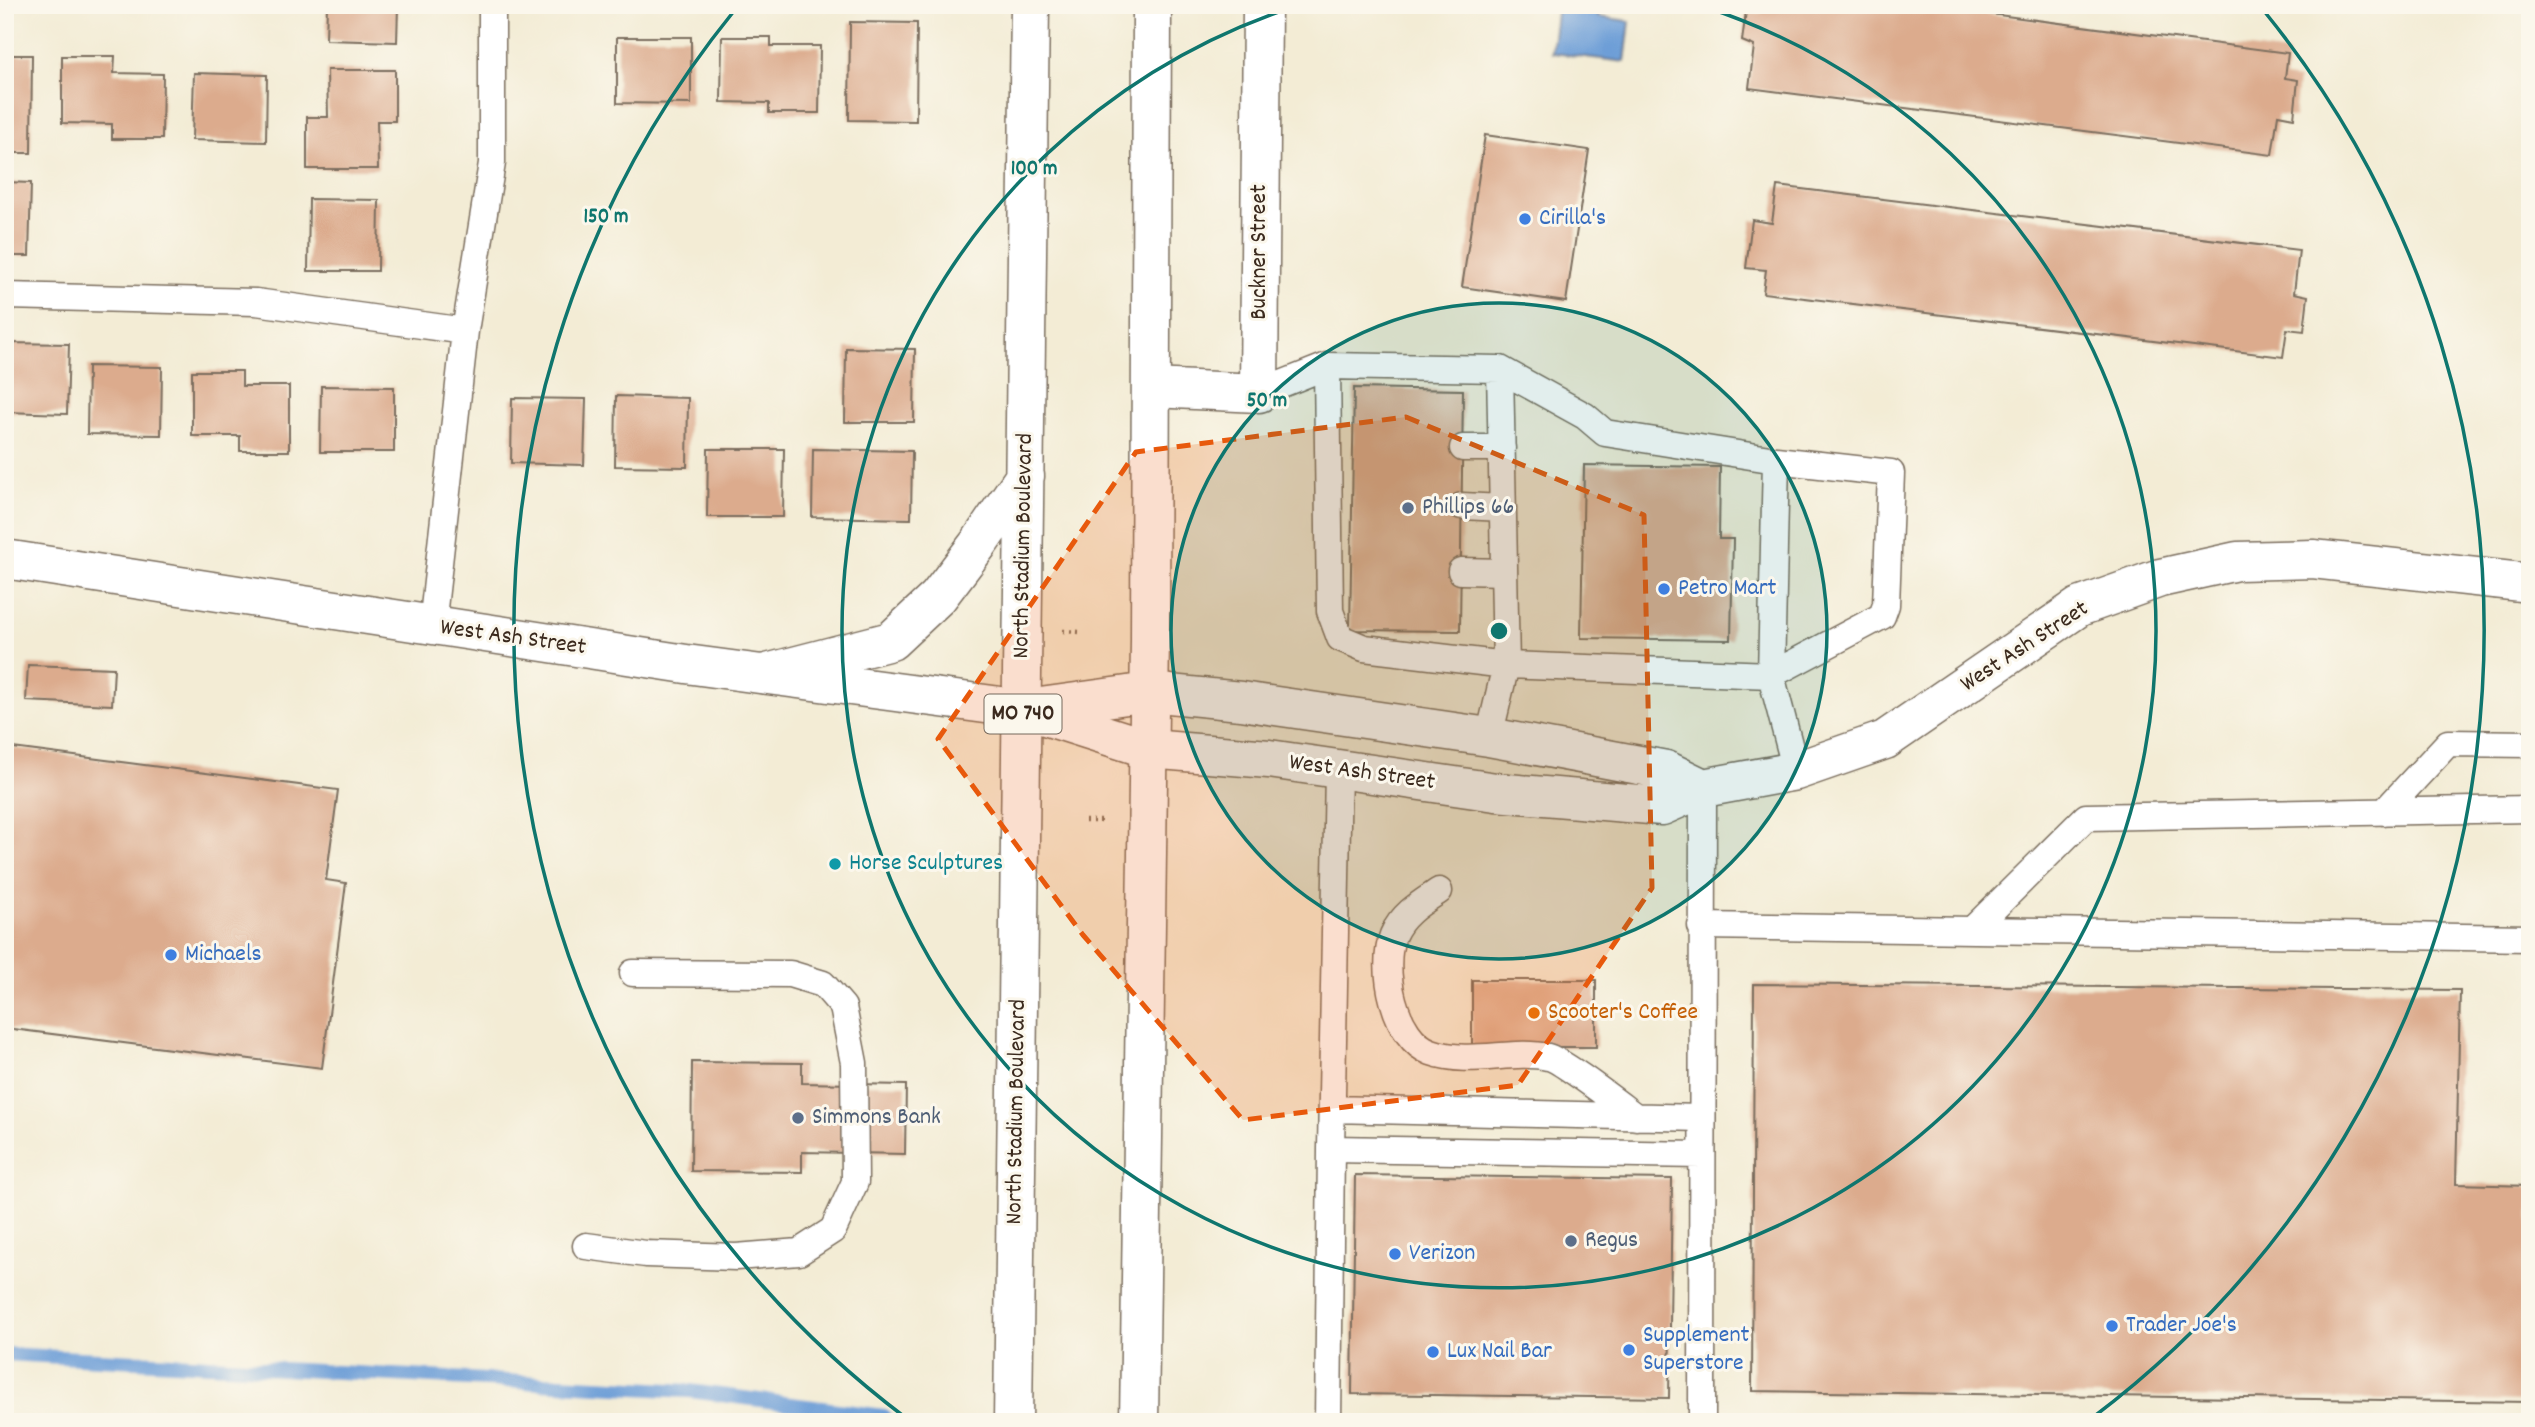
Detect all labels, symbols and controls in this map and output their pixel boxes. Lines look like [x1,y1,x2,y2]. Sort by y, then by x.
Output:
text: 100 m [1011,155,1057,185]
street label: Buckner Street [1243,184,1277,320]
place label: Cirilla's [1539,202,1606,236]
text: 150 m [583,203,629,233]
marker: Cirilla's [1517,211,1533,227]
text: 50 m [1247,387,1287,417]
street label: North Stadium Boulevard [1005,433,1043,659]
place label: Phillips 66 [1422,491,1514,525]
marker: Phillips 66 [1400,500,1416,516]
place label: Petro Mart [1678,572,1777,606]
marker: Petro Mart [1656,581,1672,597]
street label: West Ash Street [1954,593,2096,701]
street label: West Ash Street [438,611,588,665]
centre of rings [1487,619,1511,643]
road number: MO 740 [984,694,1062,734]
street label: West Ash Street [1287,746,1437,800]
place label: Horse Sculptures [849,847,1003,881]
marker: Horse Sculptures [827,856,843,872]
place label: Michaels [185,938,262,972]
marker: Michaels [163,947,179,963]
place label: Scooter's Coffee [1548,996,1698,1030]
street label: North Stadium Boulevard [998,999,1036,1225]
marker: Scooter's Coffee [1526,1005,1542,1021]
place label: Simmons Bank [812,1101,941,1135]
marker: Simmons Bank [790,1110,806,1126]
place label: Regus [1585,1224,1638,1258]
marker: Regus [1563,1233,1579,1249]
place label: Verizon [1409,1237,1475,1271]
marker: Verizon [1387,1246,1403,1262]
place label: Trader Joe's [2126,1309,2237,1343]
marker: Trader Joe's [2104,1318,2120,1334]
place label: Supplement Superstore [1643,1319,1749,1381]
place label: Lux Nail Bar [1447,1335,1552,1369]
marker: Supplement Superstore [1621,1342,1637,1358]
marker: Lux Nail Bar [1425,1344,1441,1360]

